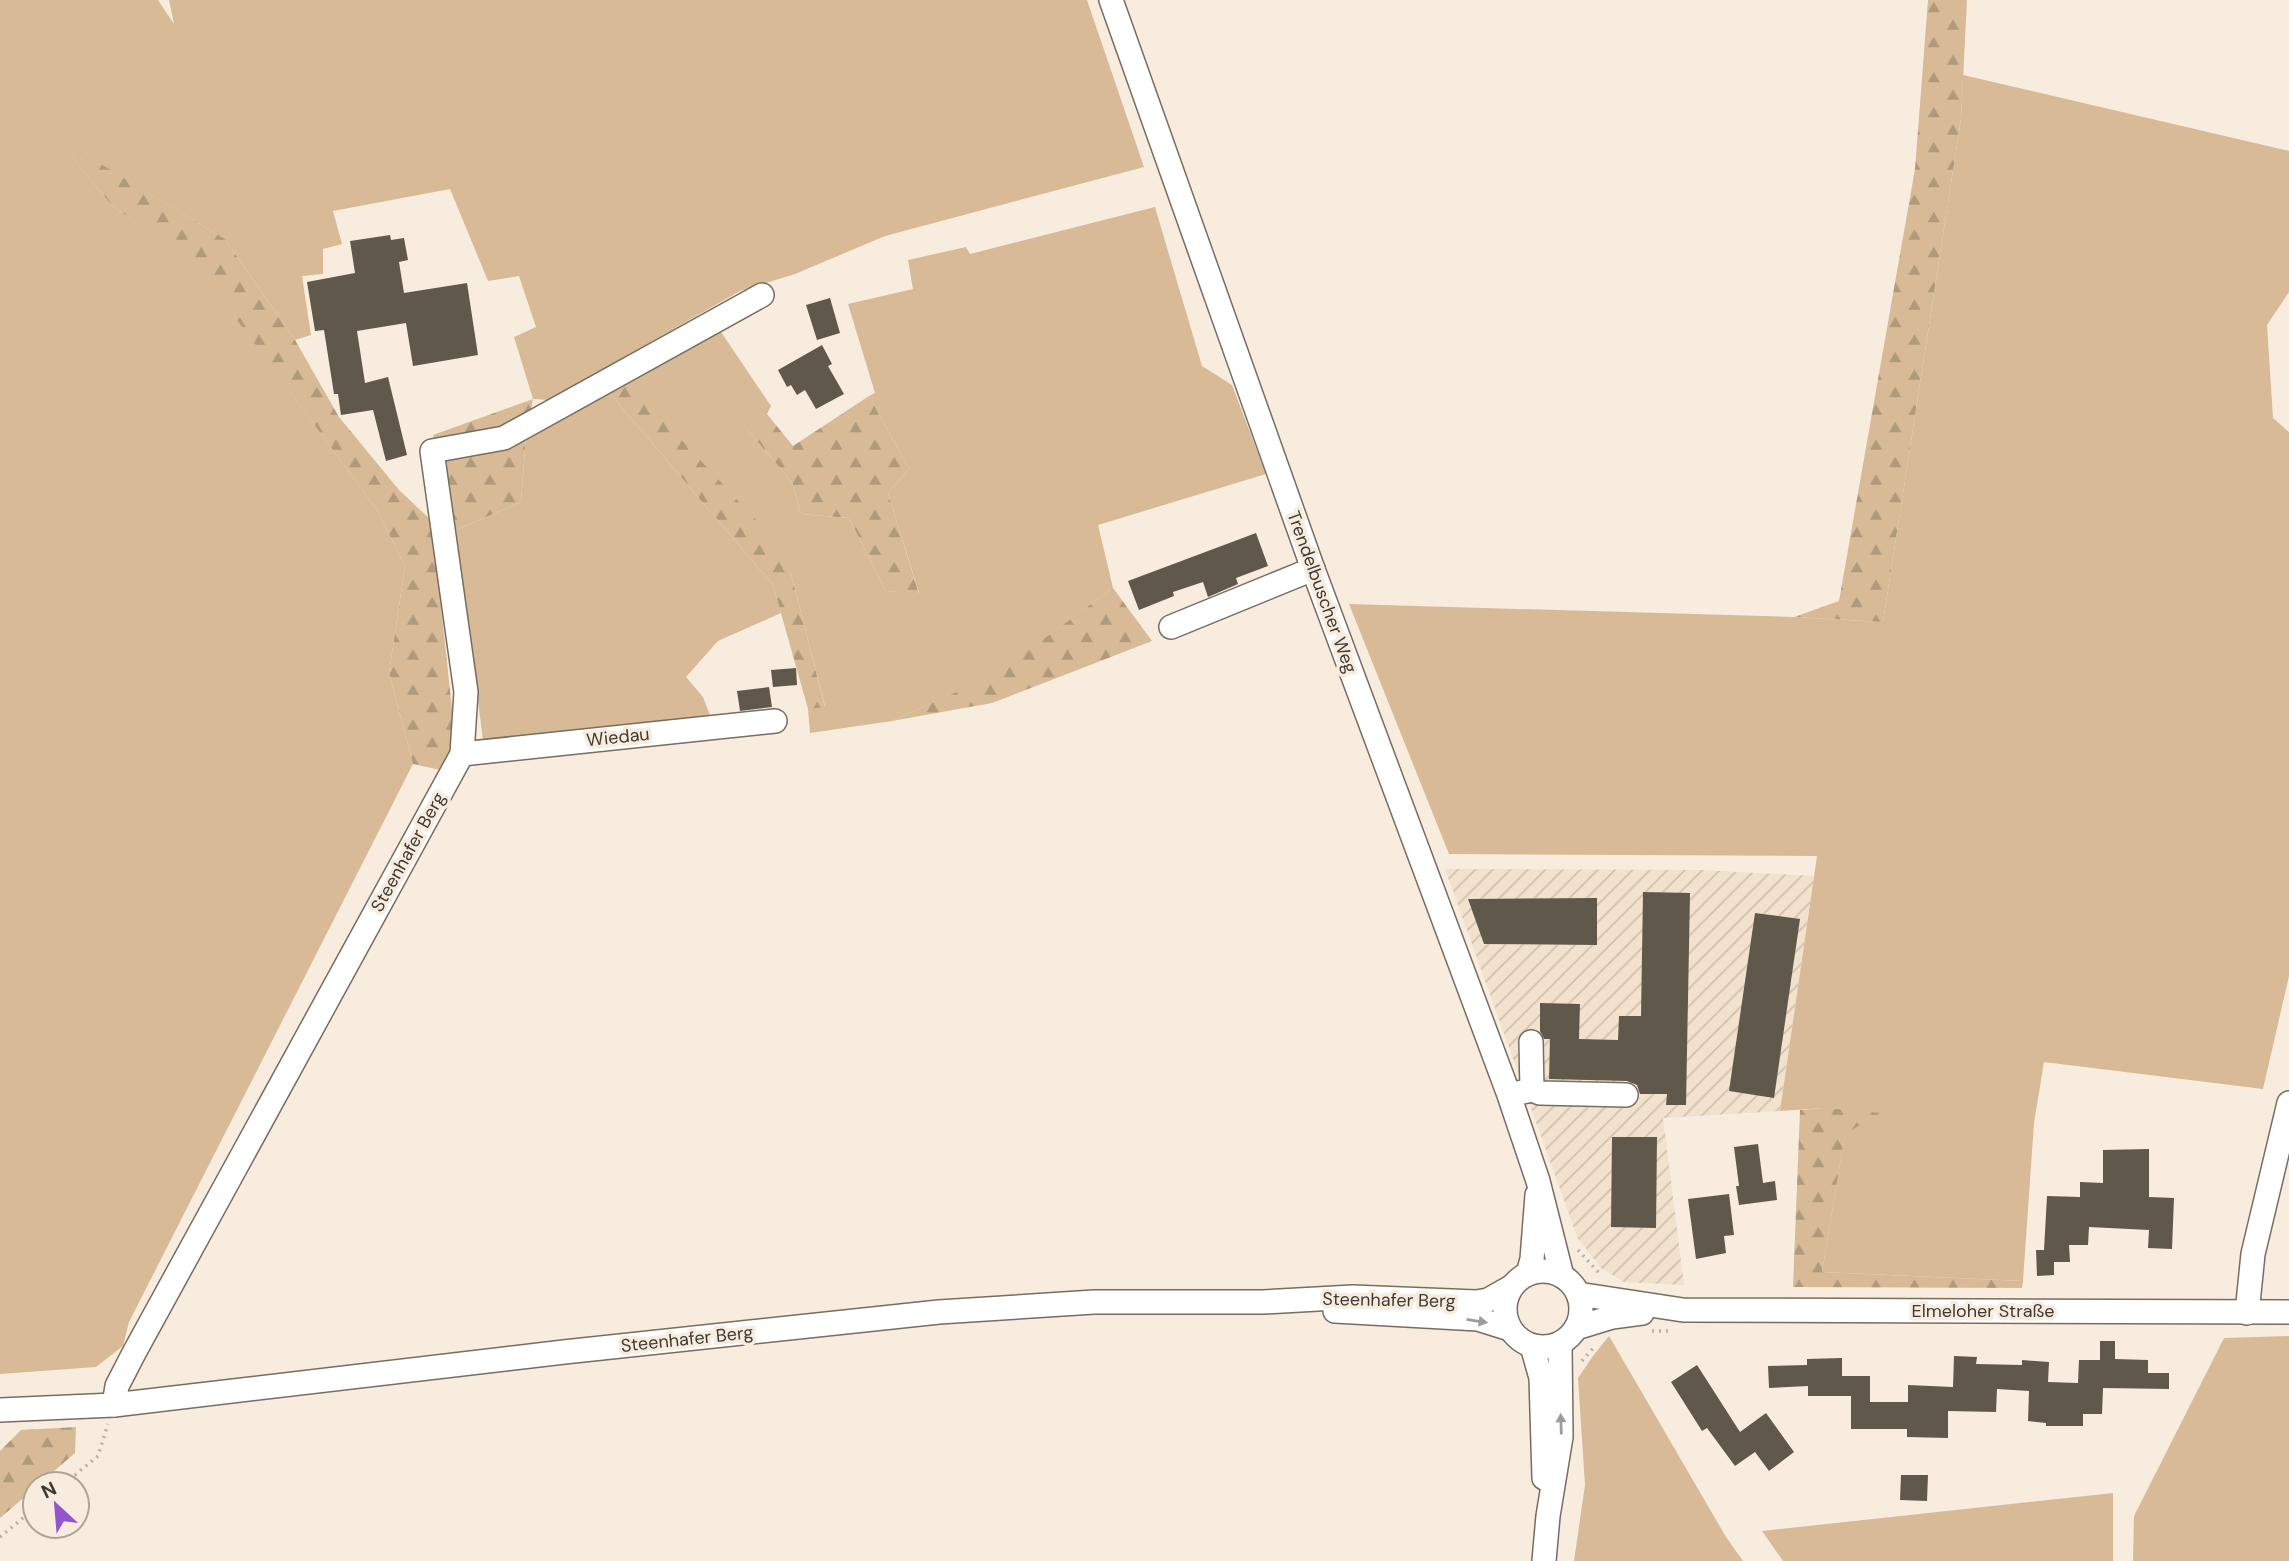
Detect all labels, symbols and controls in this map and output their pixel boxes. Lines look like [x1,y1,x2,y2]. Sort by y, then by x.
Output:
street label: Trendelbuscher Weg [1281,507,1363,677]
street label: Wiedau [585,722,651,752]
street label: Steenhafer Berg [365,788,451,916]
street label: Steenhafer Berg [1322,1287,1456,1313]
street label: Elmeloher Straße [1912,1299,2054,1323]
one-way arrow [1466,1316,1488,1327]
street label: Steenhafer Berg [620,1320,754,1358]
one-way arrow [1555,1413,1566,1435]
north arrow [21,1470,91,1540]
text: N [37,1476,60,1504]

